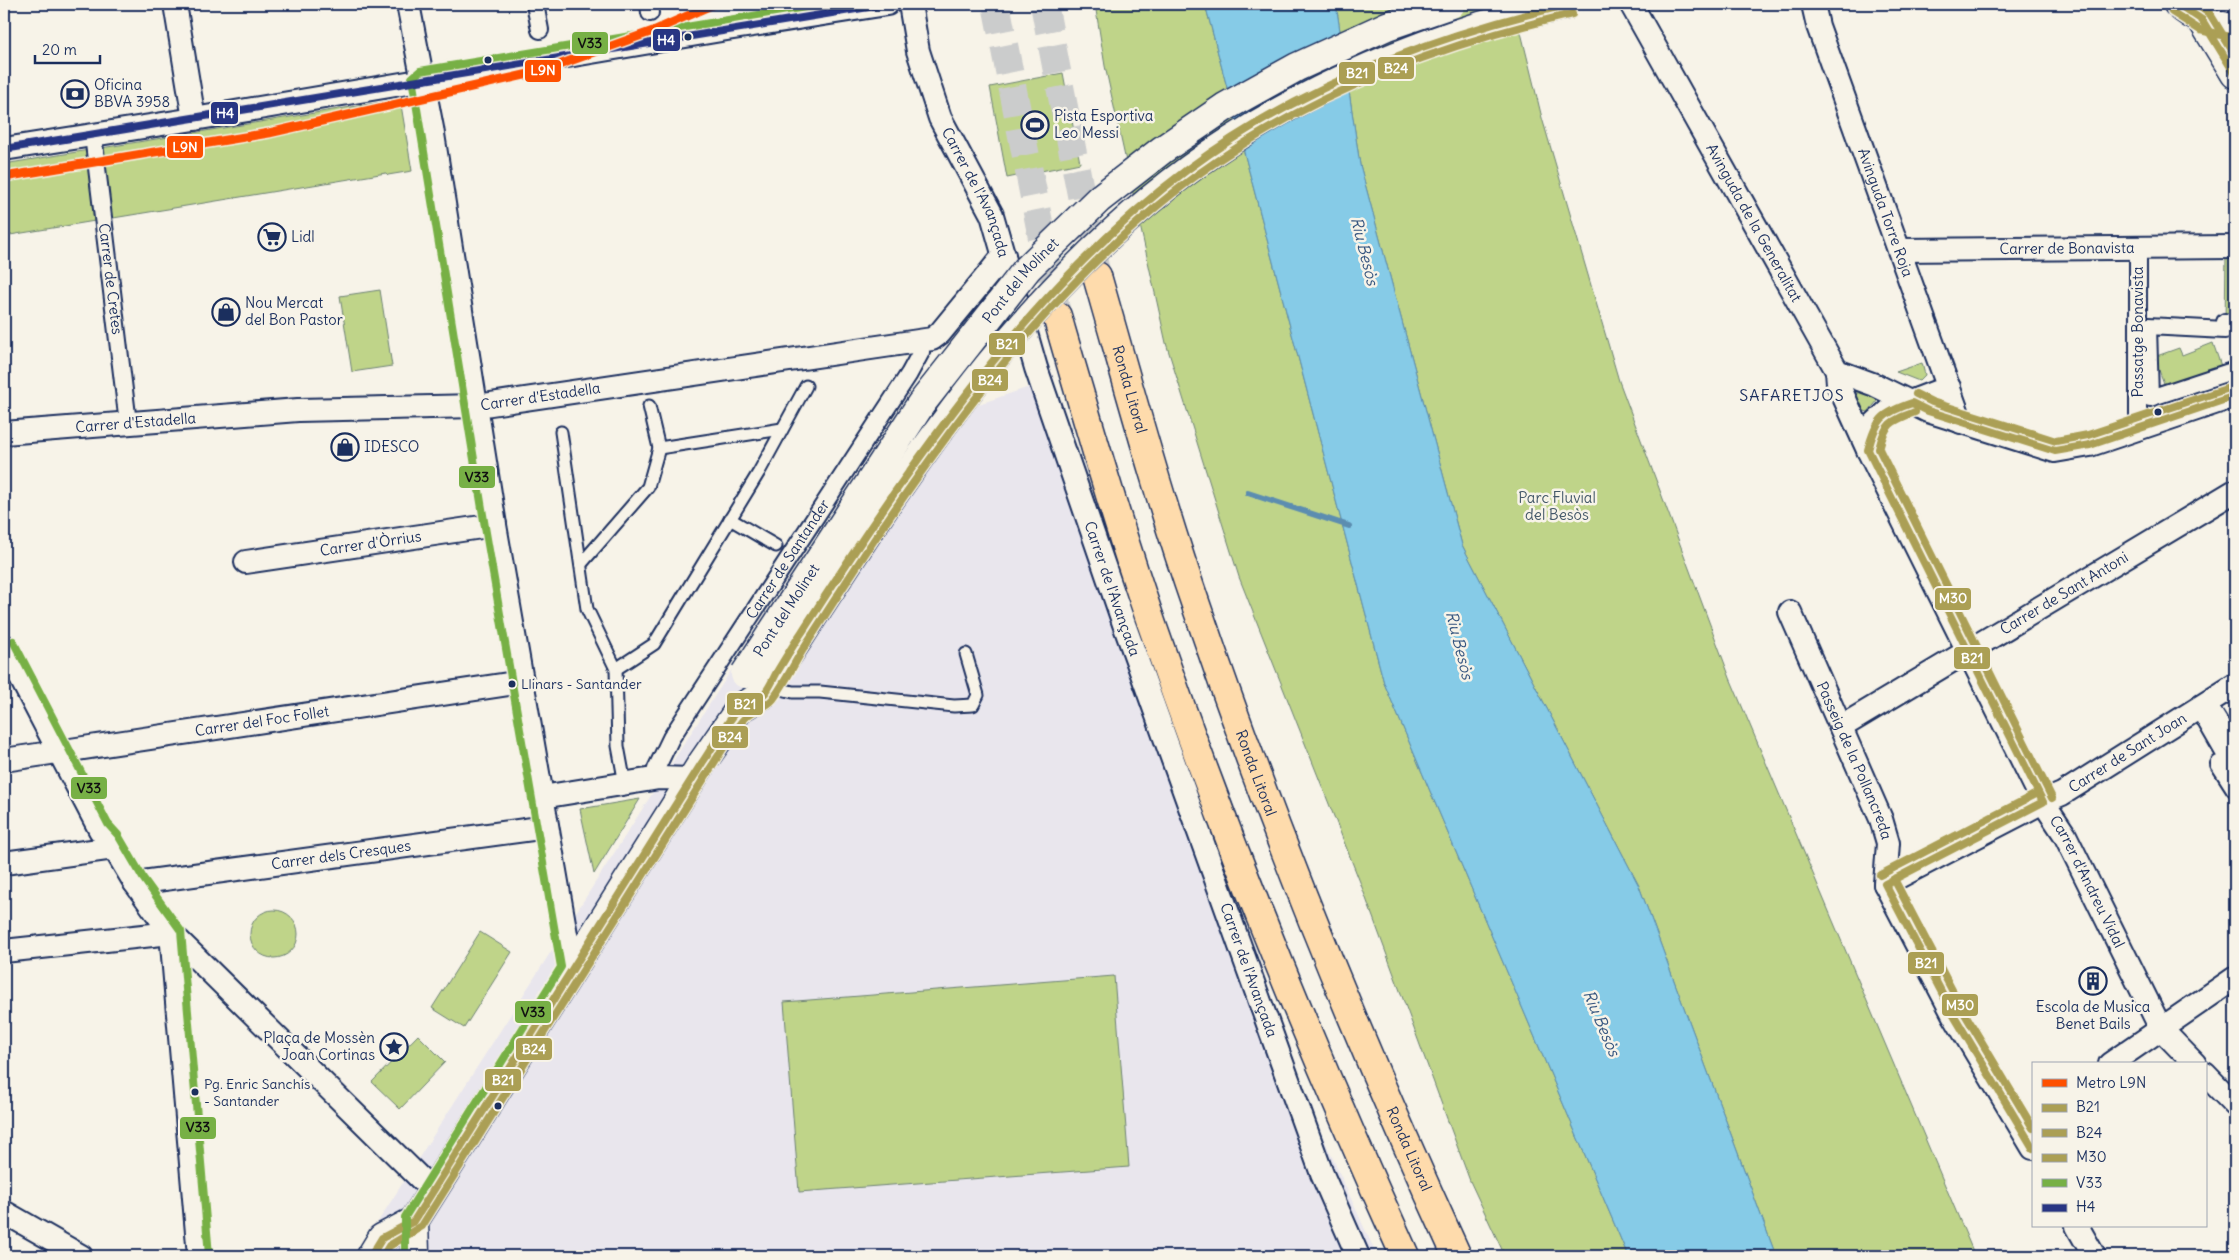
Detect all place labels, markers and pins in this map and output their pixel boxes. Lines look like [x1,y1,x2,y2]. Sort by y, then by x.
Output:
unlabelled marker [683,32,693,42]
unlabelled marker [483,55,493,65]
place label: Oficina BBVA 3958 [94,75,170,111]
bank icon: Oficina BBVA 3958 [60,79,90,109]
place label: Pista Esportiva Leo Messi [1054,106,1154,142]
sports icon: Pista Esportiva Leo Messi [1020,110,1050,140]
supermarket icon: Lidl [257,222,287,252]
place label: Lidl [291,227,315,246]
place label: Nou Mercat del Bon Pastor [245,293,343,329]
shop icon: Nou Mercat del Bon Pastor [211,297,241,327]
unlabelled marker [2153,407,2163,417]
shop icon: IDESCO [330,432,360,462]
place label: IDESCO [364,437,419,456]
place label: Llinars - Santander [521,675,642,693]
marker: Llinars - Santander [507,679,517,689]
building icon: Escola de Musica Benet Bails [2078,966,2108,996]
place label: Escola de Musica Benet Bails [2036,997,2151,1033]
place label: Plaça de Mossèn Joan Cortinas [263,1028,375,1064]
place icon: Plaça de Mossèn Joan Cortinas [379,1032,409,1062]
place label: Pg. Enric Sanchís - Santander [204,1075,310,1110]
marker: Pg. Enric Sanchís - Santander [190,1087,200,1097]
unlabelled marker [493,1101,503,1111]

